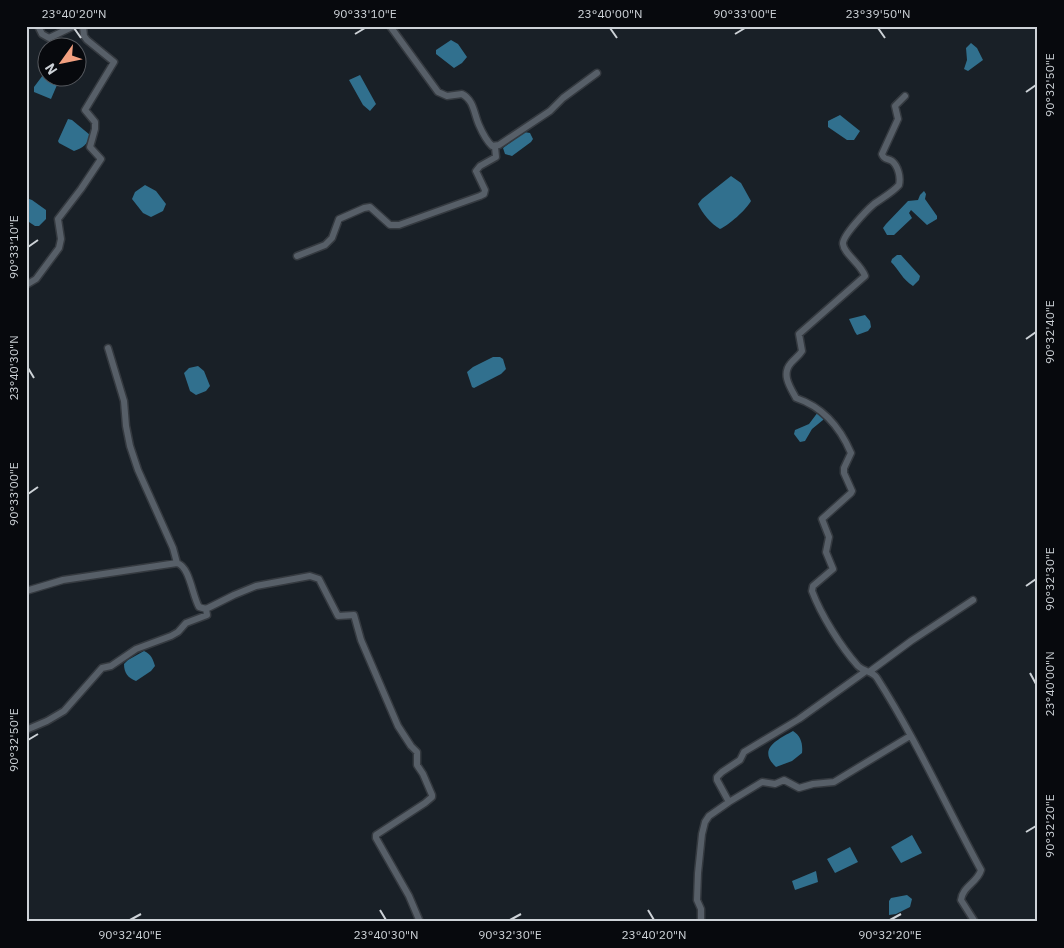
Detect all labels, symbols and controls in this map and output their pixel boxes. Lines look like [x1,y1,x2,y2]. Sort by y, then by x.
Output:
text: 23°40'20"N [41,6,107,21]
text: 90°33'10"E [333,6,397,21]
text: 23°40'00"N [577,6,643,21]
text: 90°33'00"E [713,6,777,21]
text: 23°39'50"N [845,6,911,21]
north arrow [38,38,88,88]
text: 90°32'50"E [1042,53,1057,117]
text: N [41,60,61,78]
text: 90°33'10"E [6,215,21,279]
text: 90°32'40"E [1042,300,1057,364]
text: 23°40'30"N [6,335,21,401]
text: 90°33'00"E [6,462,21,526]
text: 90°32'30"E [1042,547,1057,611]
text: 23°40'00"N [1042,651,1057,717]
text: 90°32'50"E [6,708,21,772]
text: 90°32'20"E [1042,794,1057,858]
text: 90°32'40"E [98,927,162,942]
text: 23°40'30"N [353,927,419,942]
text: 90°32'30"E [478,927,542,942]
text: 23°40'20"N [621,927,687,942]
text: 90°32'20"E [858,927,922,942]

